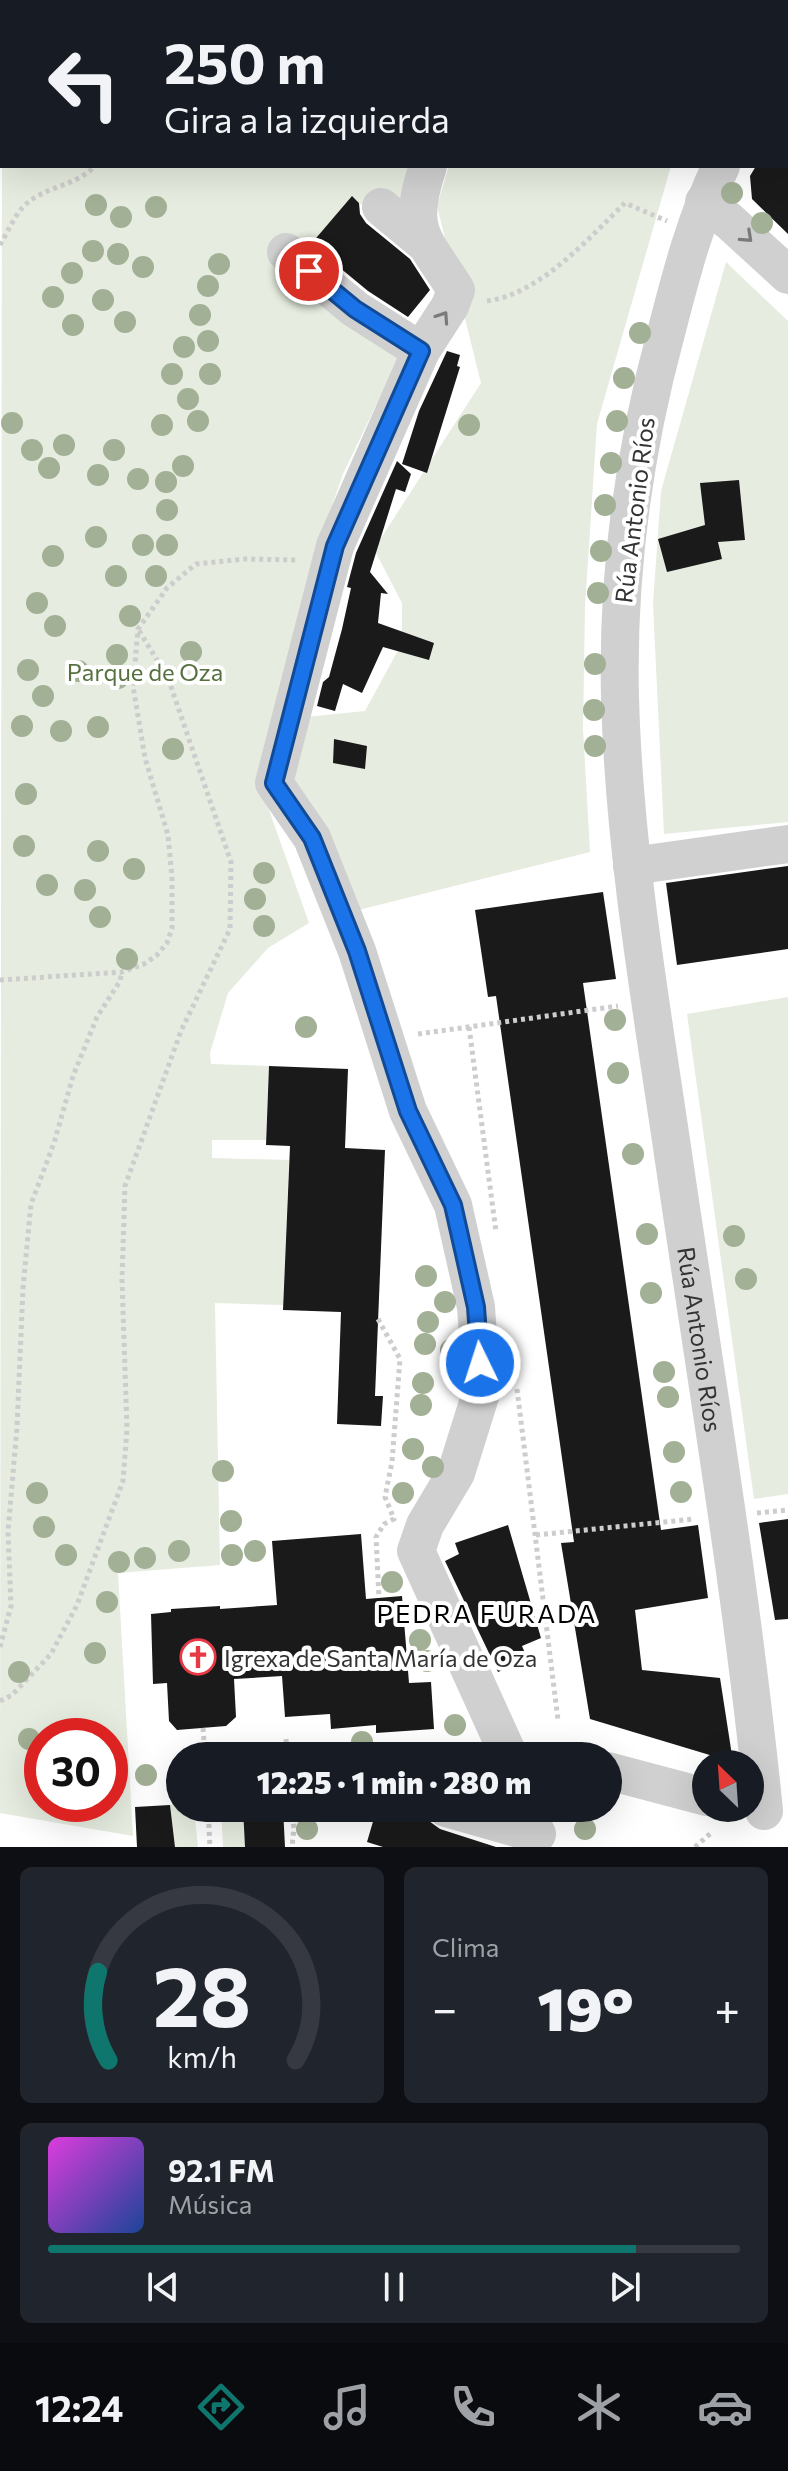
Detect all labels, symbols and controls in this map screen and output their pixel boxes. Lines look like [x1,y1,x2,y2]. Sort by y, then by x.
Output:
text: 250 m [164,27,325,96]
icon: left [32,32,136,136]
text: Gira a la izquierda [164,96,450,140]
one-way arrow [738,227,752,242]
pin [275,237,343,305]
icon: arrive [287,249,331,293]
one-way arrow [433,312,448,326]
street label: Rúa Antonio Ríos [608,415,660,605]
park label: Parque de Oza [67,657,223,686]
street label: Rúa Antonio Ríos [672,1245,729,1434]
position arrow [438,1321,522,1405]
district label: PEDRA FURADA [377,1597,597,1628]
church icon: Igrexa de Santa María de Oza [179,1638,217,1676]
place label: Igrexa de Santa María de Oza [224,1643,537,1672]
speed limit sign: 30 [24,1718,128,1822]
north arrow [692,1750,764,1822]
map controls [692,1750,764,1822]
text: 12:25 · 1 min · 280 m [257,1763,531,1800]
text: Clima [432,1931,499,1962]
text: 28 [153,1942,251,2044]
text: 19° [537,1970,634,2043]
text: − [432,1980,457,2034]
text: + [714,1980,740,2034]
text: km/h [167,2039,237,2074]
text: 92.1 FM [168,2151,275,2188]
text: Música [168,2188,252,2219]
icon: previous [141,2265,185,2309]
icon: pause [372,2265,416,2309]
icon: next [603,2265,647,2309]
icon: directions [193,2379,249,2435]
icon: music [319,2379,375,2435]
icon: phone [445,2379,501,2435]
icon: climate [571,2379,627,2435]
icon: car [697,2379,753,2435]
text: 12:24 [35,2385,123,2429]

